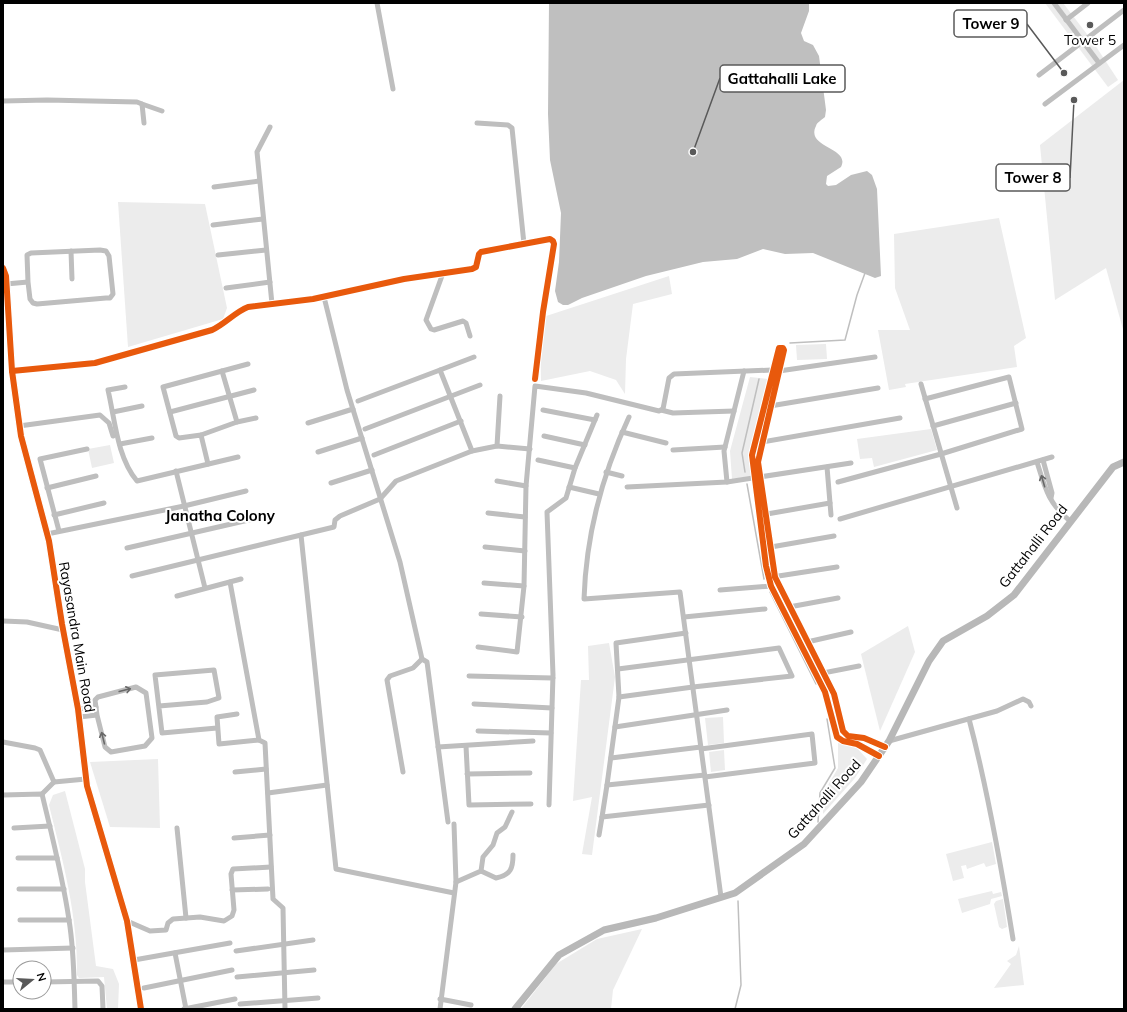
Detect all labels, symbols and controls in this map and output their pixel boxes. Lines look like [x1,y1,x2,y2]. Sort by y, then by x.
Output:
callout: Tower 9 [954,10,1027,37]
text: Tower 9 [962,14,1020,33]
marker: Tower 5 [1085,20,1095,30]
place label: Tower 5 [1064,31,1116,49]
callout: Gattahalli Lake [720,65,845,92]
text: Gattahalli Lake [728,69,836,88]
callout: Tower 8 [996,164,1070,191]
text: Tower 8 [1004,168,1062,187]
one-way arrow [1039,475,1046,488]
street label: Gattahalli Road [995,501,1071,591]
district label: Janatha Colony [165,506,276,525]
street label: Rayasandra Main Road [55,560,99,714]
one-way arrow [119,686,132,693]
one-way arrow [99,732,106,745]
street label: Gattahalli Road [783,755,865,843]
north arrow [12,960,52,1000]
text: N [34,971,49,983]

